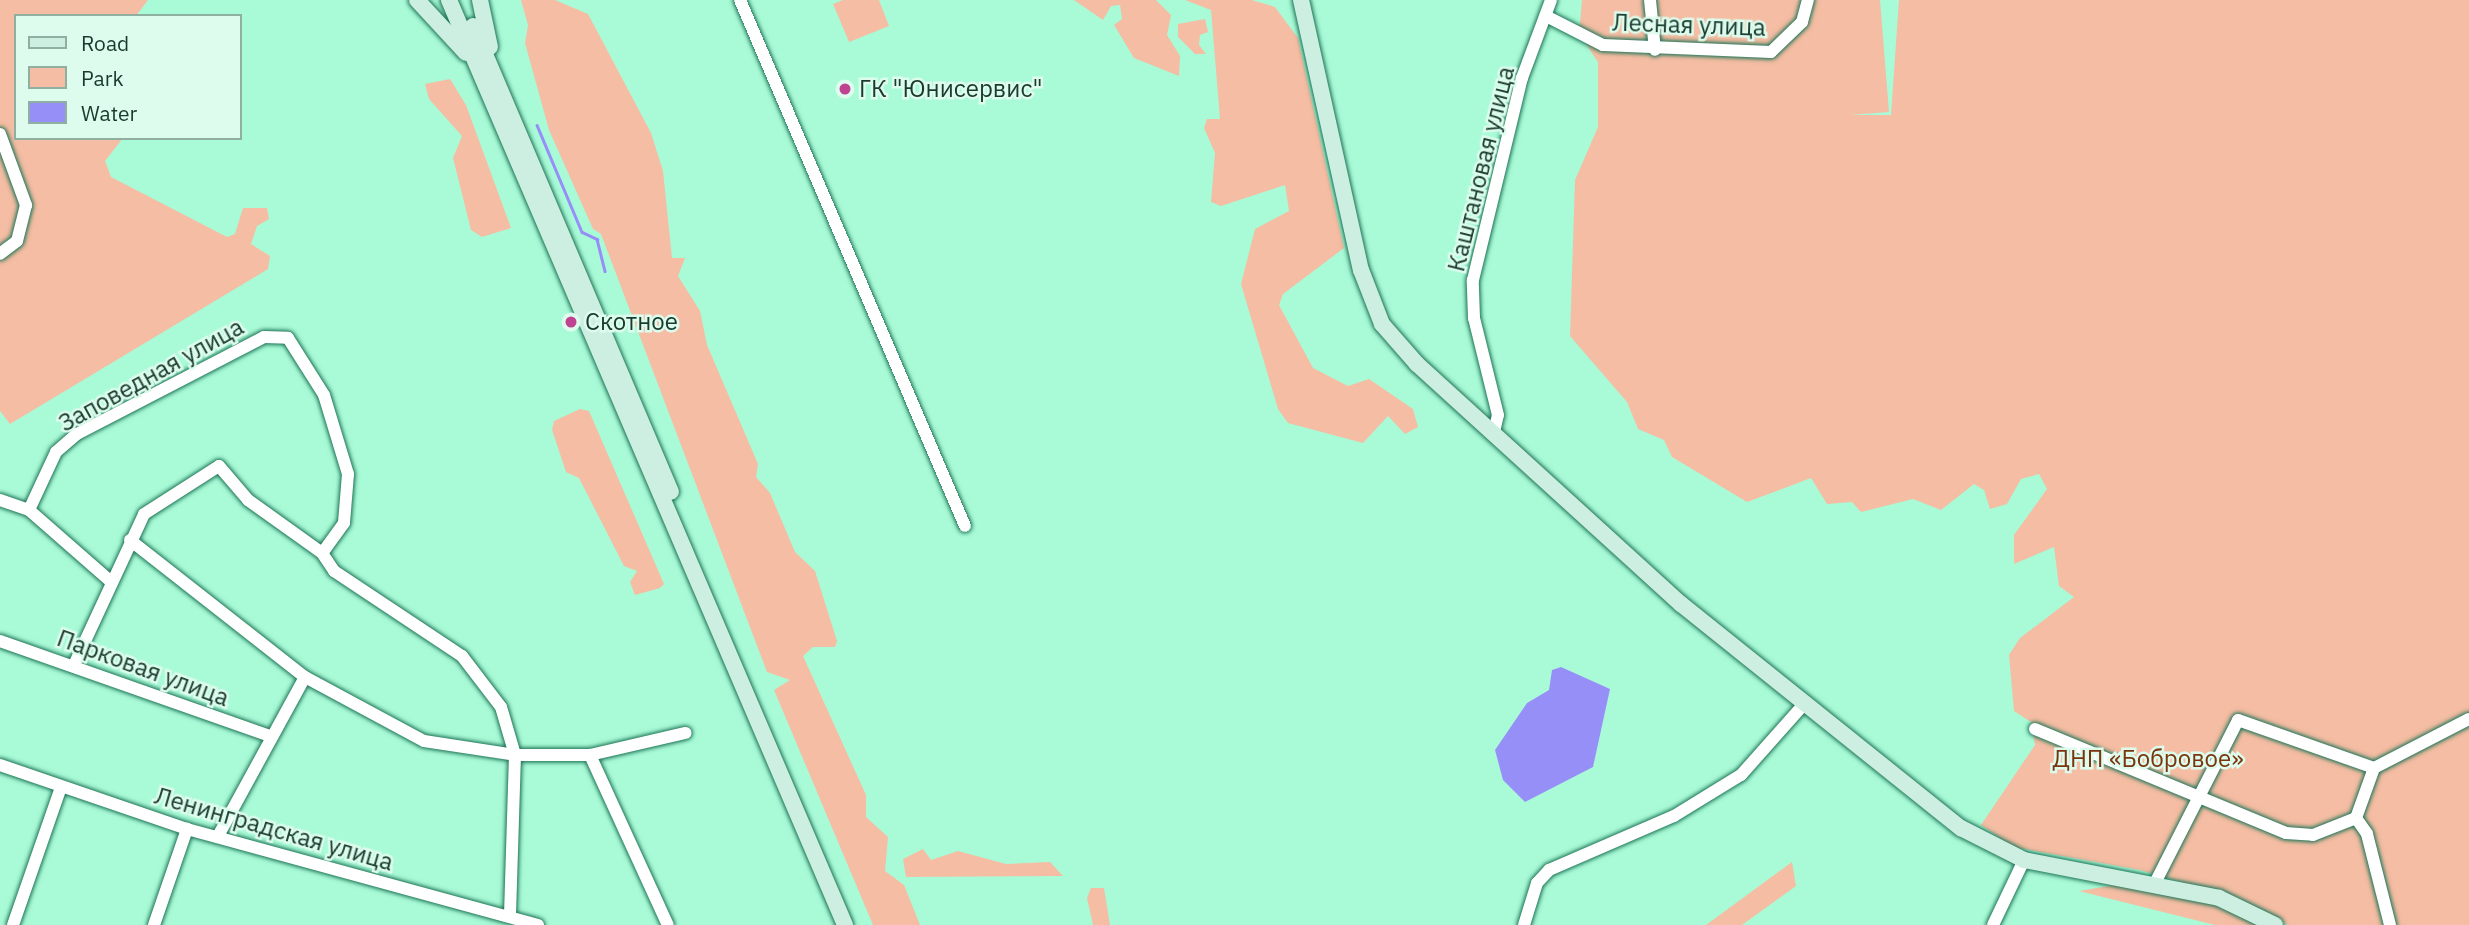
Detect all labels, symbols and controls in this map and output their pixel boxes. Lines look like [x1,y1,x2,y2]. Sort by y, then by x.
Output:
street label: Лесная улица [1612,8,1766,42]
legend [14,14,242,140]
text: Road [81,29,129,57]
text: Park [81,64,124,92]
street label: Каштановая улица [1442,64,1520,274]
place label: ГК "Юнисервис" [859,75,1043,103]
marker: ГК "Юнисервис" [837,81,853,97]
text: Water [81,99,137,127]
place label: Скотное [585,308,678,336]
street label: Заповедная улица [53,312,249,438]
marker: Скотное [563,314,579,330]
street label: Парковая улица [53,624,233,712]
park label: ДНП «Бобровое» [2052,745,2244,773]
street label: Ленинградская улица [151,781,397,877]

